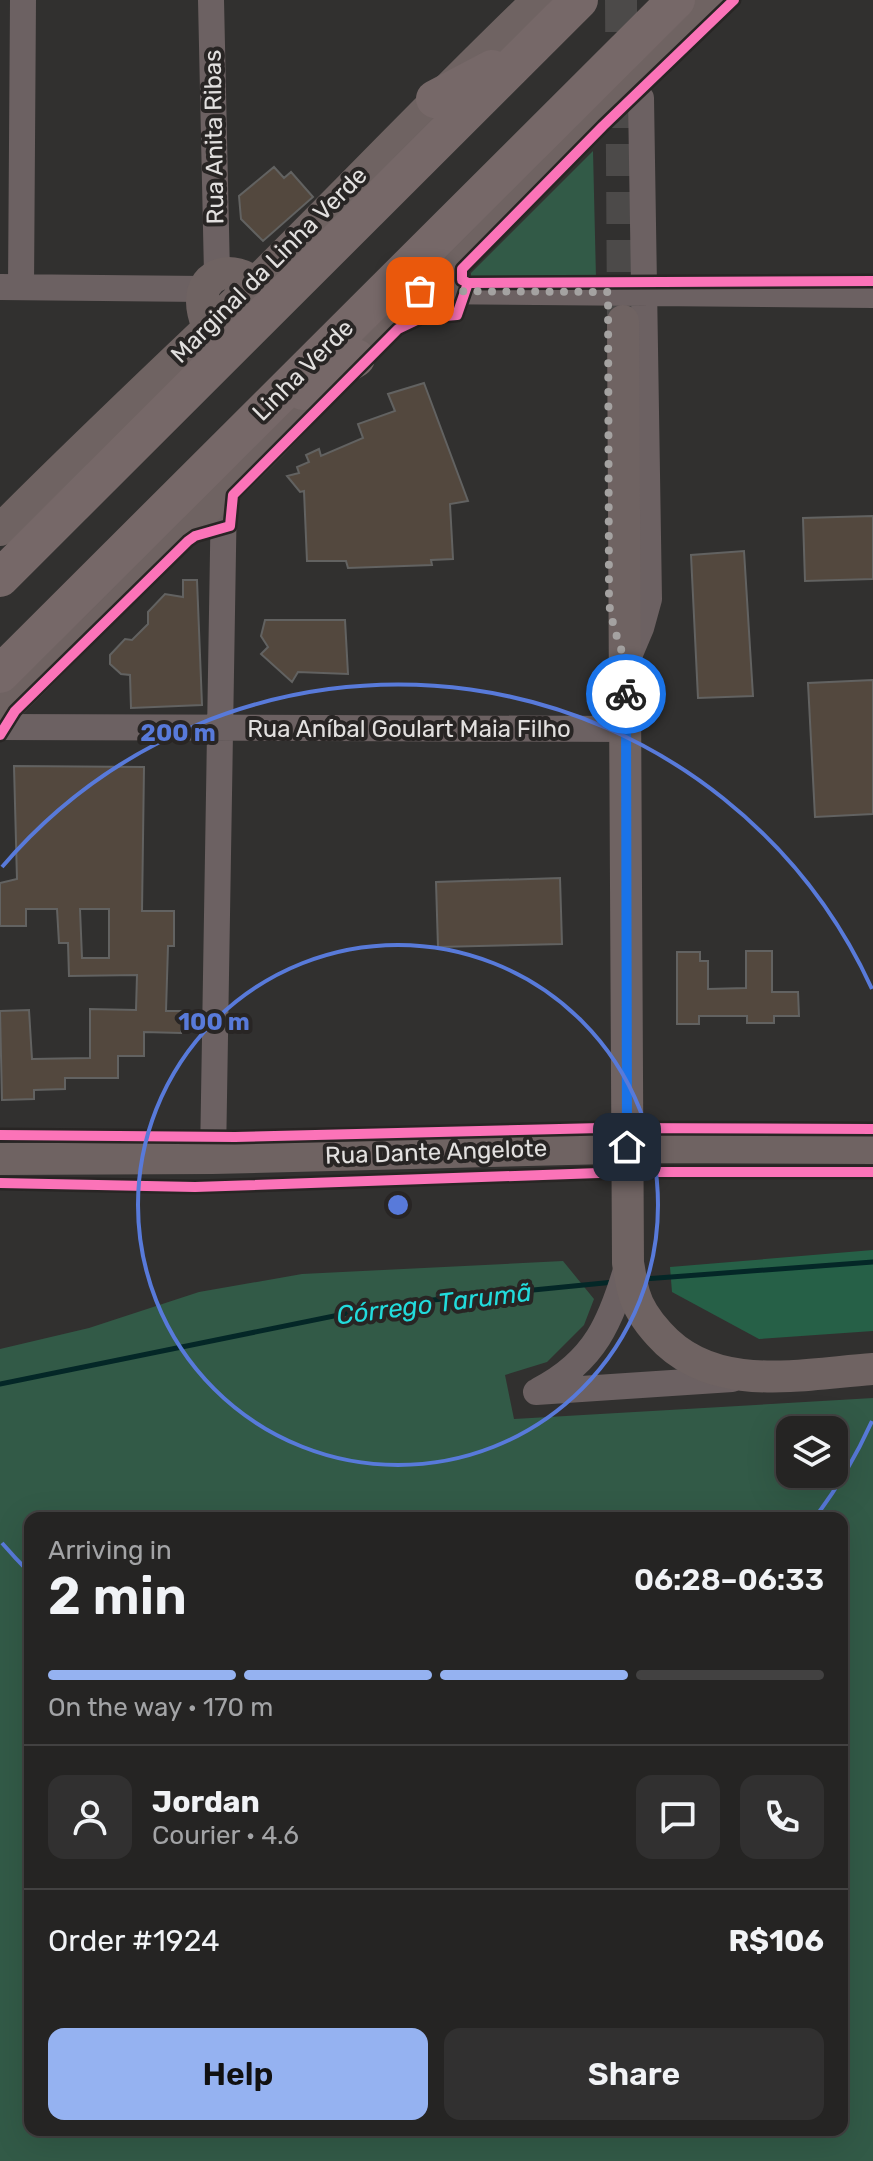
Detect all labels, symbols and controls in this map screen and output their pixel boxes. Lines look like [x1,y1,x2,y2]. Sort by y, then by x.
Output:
street label: Rua Anita Ribas [198,49,230,225]
street label: Marginal da Linha Verde [165,161,373,369]
pin [386,257,454,325]
icon: bag [398,269,442,313]
street label: Linha Verde [246,313,360,427]
courier [586,654,666,734]
icon: bike [604,672,648,716]
street label: Rua Aníbal Goulart Maia Filho [247,715,571,743]
text: 200 m [140,719,216,747]
text: 100 m [178,1008,250,1036]
pin [593,1113,661,1181]
icon: home [605,1125,649,1169]
street label: Rua Dante Angelote [324,1134,548,1170]
centre of rings [384,1191,412,1219]
water label: Córrego Tarumã [335,1277,533,1331]
map controls [776,1416,848,1488]
button: layers [776,1416,848,1488]
text: Arriving in [48,1535,172,1566]
text: 06:28–06:33 [634,1562,824,1598]
text: 2 min [48,1565,187,1627]
text: On the way · 170 m [48,1692,273,1723]
button: person [48,1775,132,1859]
button: chat [636,1775,720,1859]
button: phone [740,1775,824,1859]
text: Jordan [152,1784,260,1820]
text: Courier · 4.6 [152,1820,299,1851]
text: Order #1924 [48,1923,220,1959]
text: R$106 [728,1923,824,1959]
button: Help [48,2028,428,2120]
button: Share [444,2028,824,2120]

